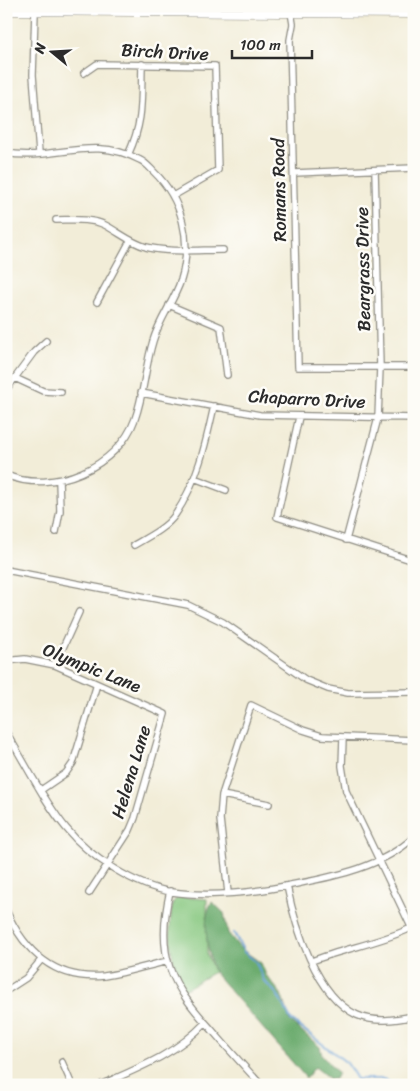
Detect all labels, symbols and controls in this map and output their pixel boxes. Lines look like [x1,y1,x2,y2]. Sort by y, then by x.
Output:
north arrow [28,28,78,78]
scale bar [232,28,312,60]
text: 100 m [240,32,281,58]
street label: Birch Drive [120,34,210,70]
text: N [26,39,54,58]
street label: Romans Road [262,137,296,242]
street label: Beargrass Drive [346,206,380,332]
street label: Chaparro Drive [248,380,366,418]
street label: Olympic Lane [38,634,146,702]
street label: Helena Lane [102,721,160,823]

